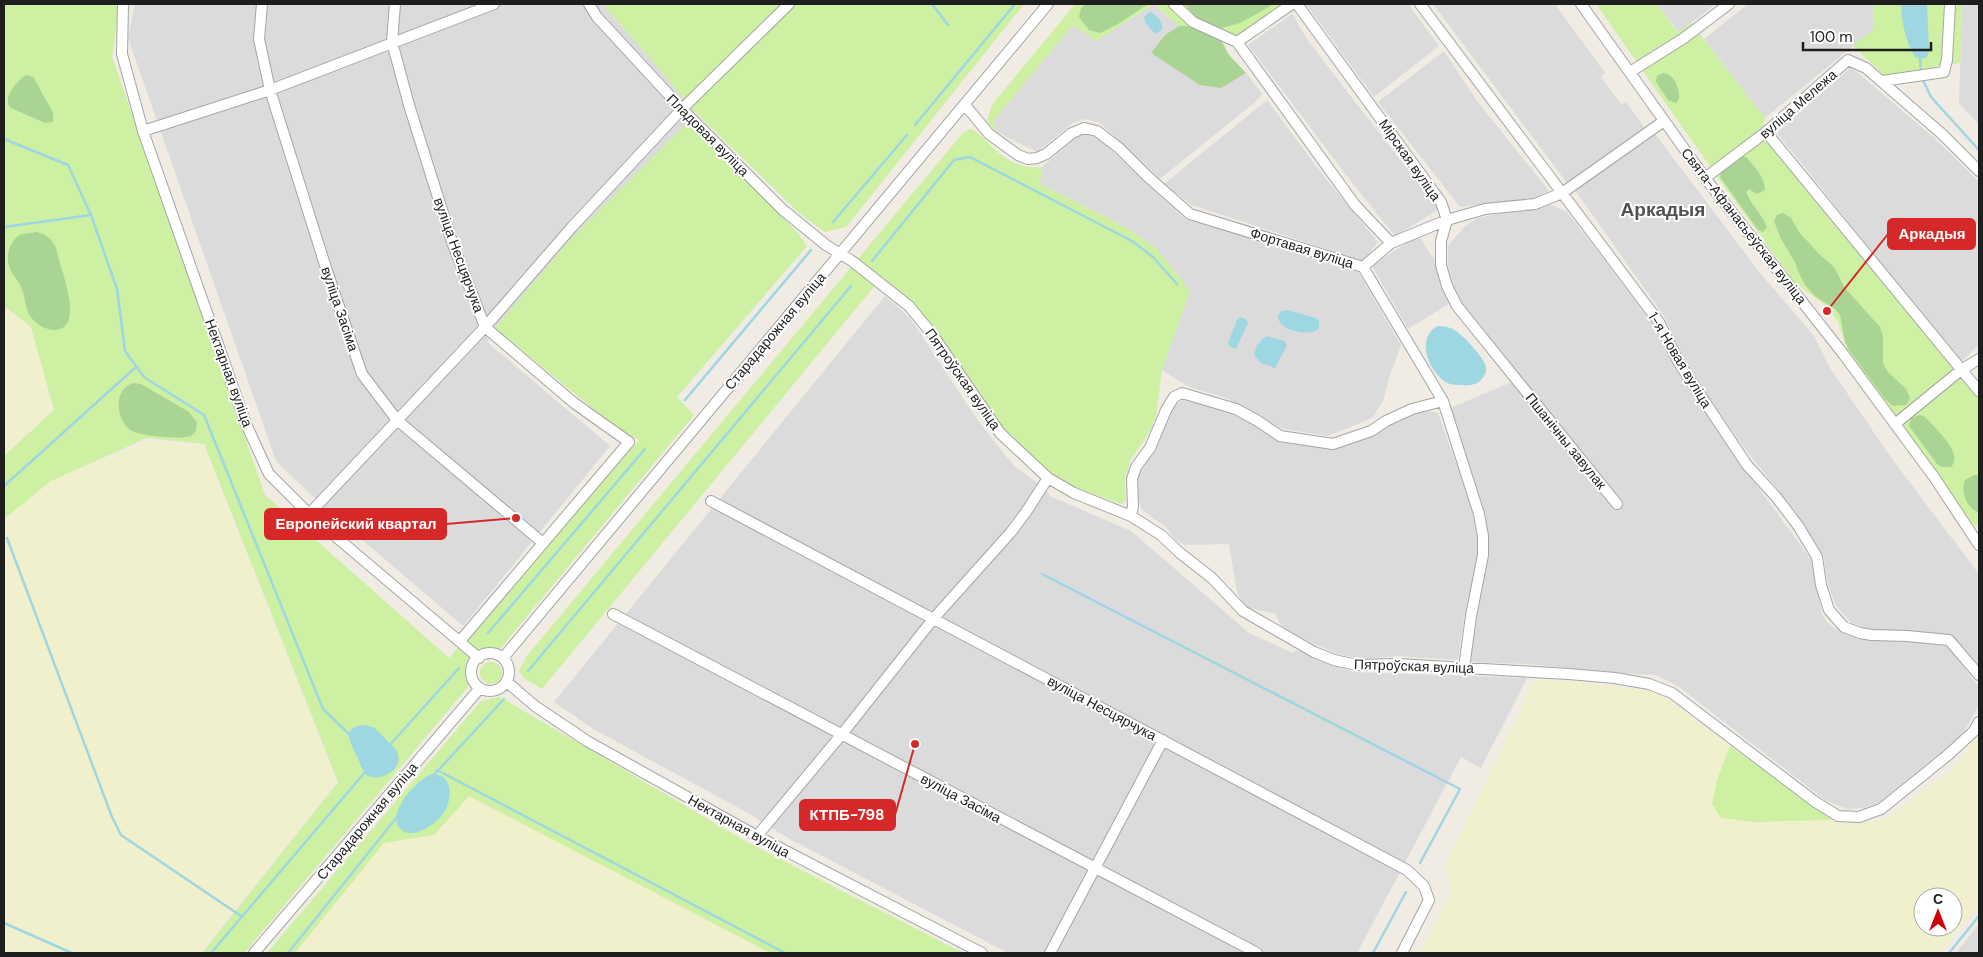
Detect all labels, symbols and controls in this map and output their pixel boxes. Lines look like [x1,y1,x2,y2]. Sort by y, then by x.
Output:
scale bar [1803,20,1930,52]
text: 100 m [1810,27,1853,47]
street label: вуліца Мележа [1756,65,1841,143]
street label: Пладовая вуліца [663,90,753,180]
street label: Мірская вуліца [1375,116,1445,205]
street label: Свята-Афанасьеўская вуліца [1677,144,1811,308]
street label: вуліца Несцярчука [430,195,488,315]
district label: Аркадыя [1621,197,1705,222]
callout: Аркадыя [1888,219,1975,249]
street label: Фортавая вуліца [1248,224,1356,272]
text: Аркадыя [1899,224,1965,244]
street label: вуліца Засіма [317,264,363,354]
street label: Старадарожная вуліца [720,268,830,394]
street label: 1-я Новая вуліца [1644,309,1716,411]
street label: Нектарная вуліца [201,316,257,430]
street label: Пятроўская вуліца [921,325,1005,434]
street label: Пшанічны завулак [1522,389,1611,494]
callout: Европейский квартал [265,509,446,539]
text: Европейский квартал [275,514,437,534]
street label: Пятроўская вуліца [1354,655,1475,677]
street label: вуліца Несцярчука [1044,672,1160,744]
street label: Старадарожная вуліца [312,758,422,884]
street label: вуліца Засіма [918,769,1004,827]
street label: Нектарная вуліца [685,791,793,862]
callout: КТПБ-798 [800,800,895,830]
text: КТПБ-798 [810,805,884,825]
north arrow [1913,887,1963,937]
text: С [1933,890,1943,908]

